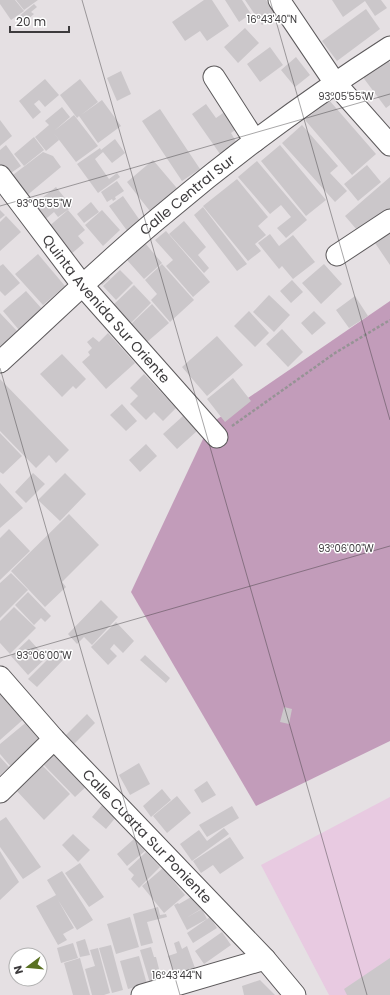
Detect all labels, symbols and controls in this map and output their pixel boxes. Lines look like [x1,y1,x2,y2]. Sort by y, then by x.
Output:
scale bar [10,8,69,34]
text: 16°43'40"N [247,12,297,27]
text: 20 m [16,13,46,30]
text: 93°05'55"W [318,89,374,104]
street label: Calle Central Sur [135,150,239,240]
text: 93°05'55"W [16,196,72,211]
street label: Quinta Avenida Sur Oriente [37,230,175,388]
text: 93°06'00"W [318,541,374,556]
text: 93°06'00"W [16,648,72,663]
street label: Calle Cuarta Sur Poniente [78,765,217,908]
north arrow [8,947,48,987]
text: N [10,964,27,976]
text: 16°43'44"N [152,968,202,983]

